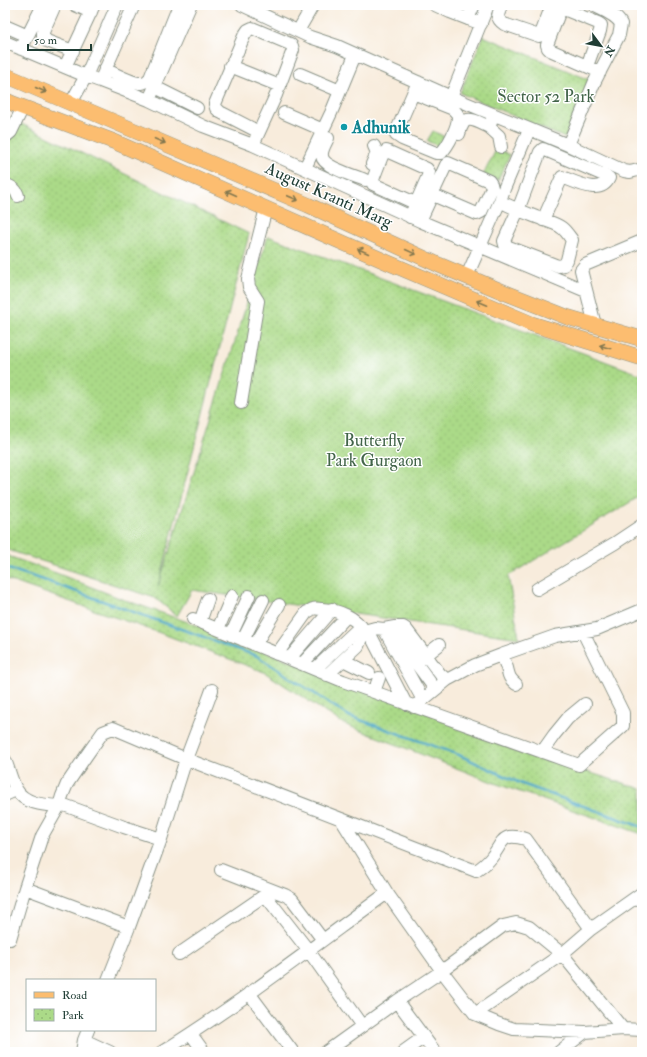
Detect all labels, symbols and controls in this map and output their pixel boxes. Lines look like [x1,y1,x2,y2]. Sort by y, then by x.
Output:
scale bar [28,26,91,52]
north arrow [581,26,621,66]
text: 50 m [34,33,58,48]
text: N [600,43,618,60]
park label: Sector 52 Park [497,86,595,107]
one-way arrow [34,87,46,94]
place label: Adhunik [351,117,411,138]
marker: Adhunik [339,122,349,132]
one-way arrow [154,138,166,146]
street label: August Kranti Marg [261,157,397,233]
one-way arrow [226,189,238,197]
one-way arrow [286,195,298,203]
one-way arrow [357,247,369,254]
one-way arrow [405,249,417,256]
one-way arrow [477,299,489,306]
one-way arrow [598,343,611,350]
park label: Butterfly Park Gurgaon [326,430,422,471]
legend [26,979,156,1031]
text: Road [62,988,87,1003]
text: Park [62,1008,84,1023]

